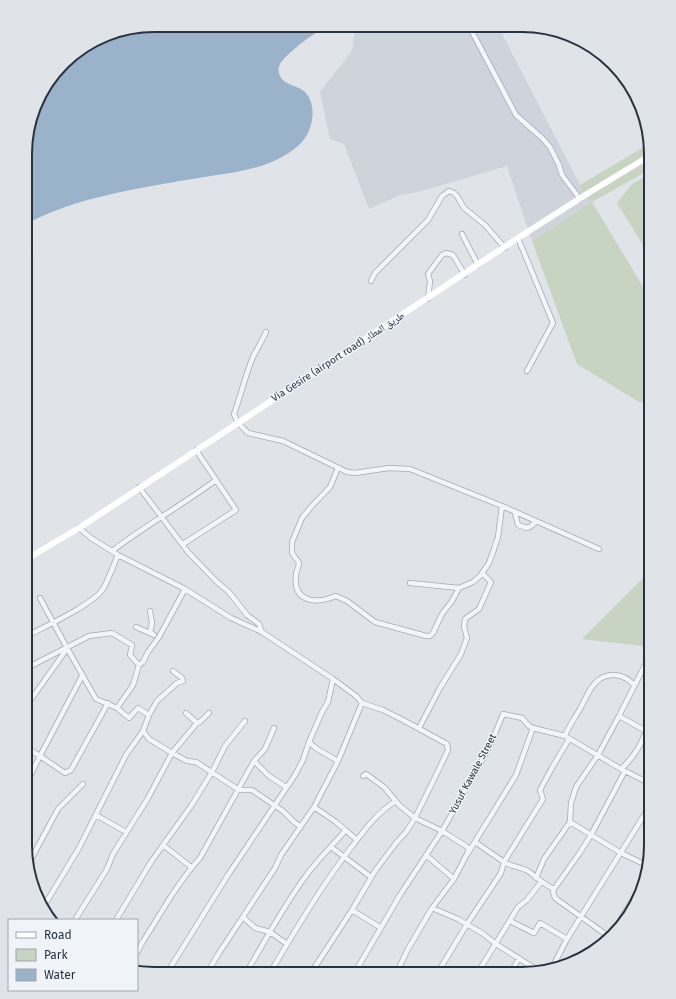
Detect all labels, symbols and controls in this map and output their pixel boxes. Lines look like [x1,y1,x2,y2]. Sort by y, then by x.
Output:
street label: Via Gesire (airport road) طريق المطار [269,309,407,404]
street label: Yusuf Kawale Street [447,732,499,816]
legend [8,919,138,991]
text: Road [44,928,72,942]
text: Park [44,948,68,962]
text: Water [44,968,76,982]

